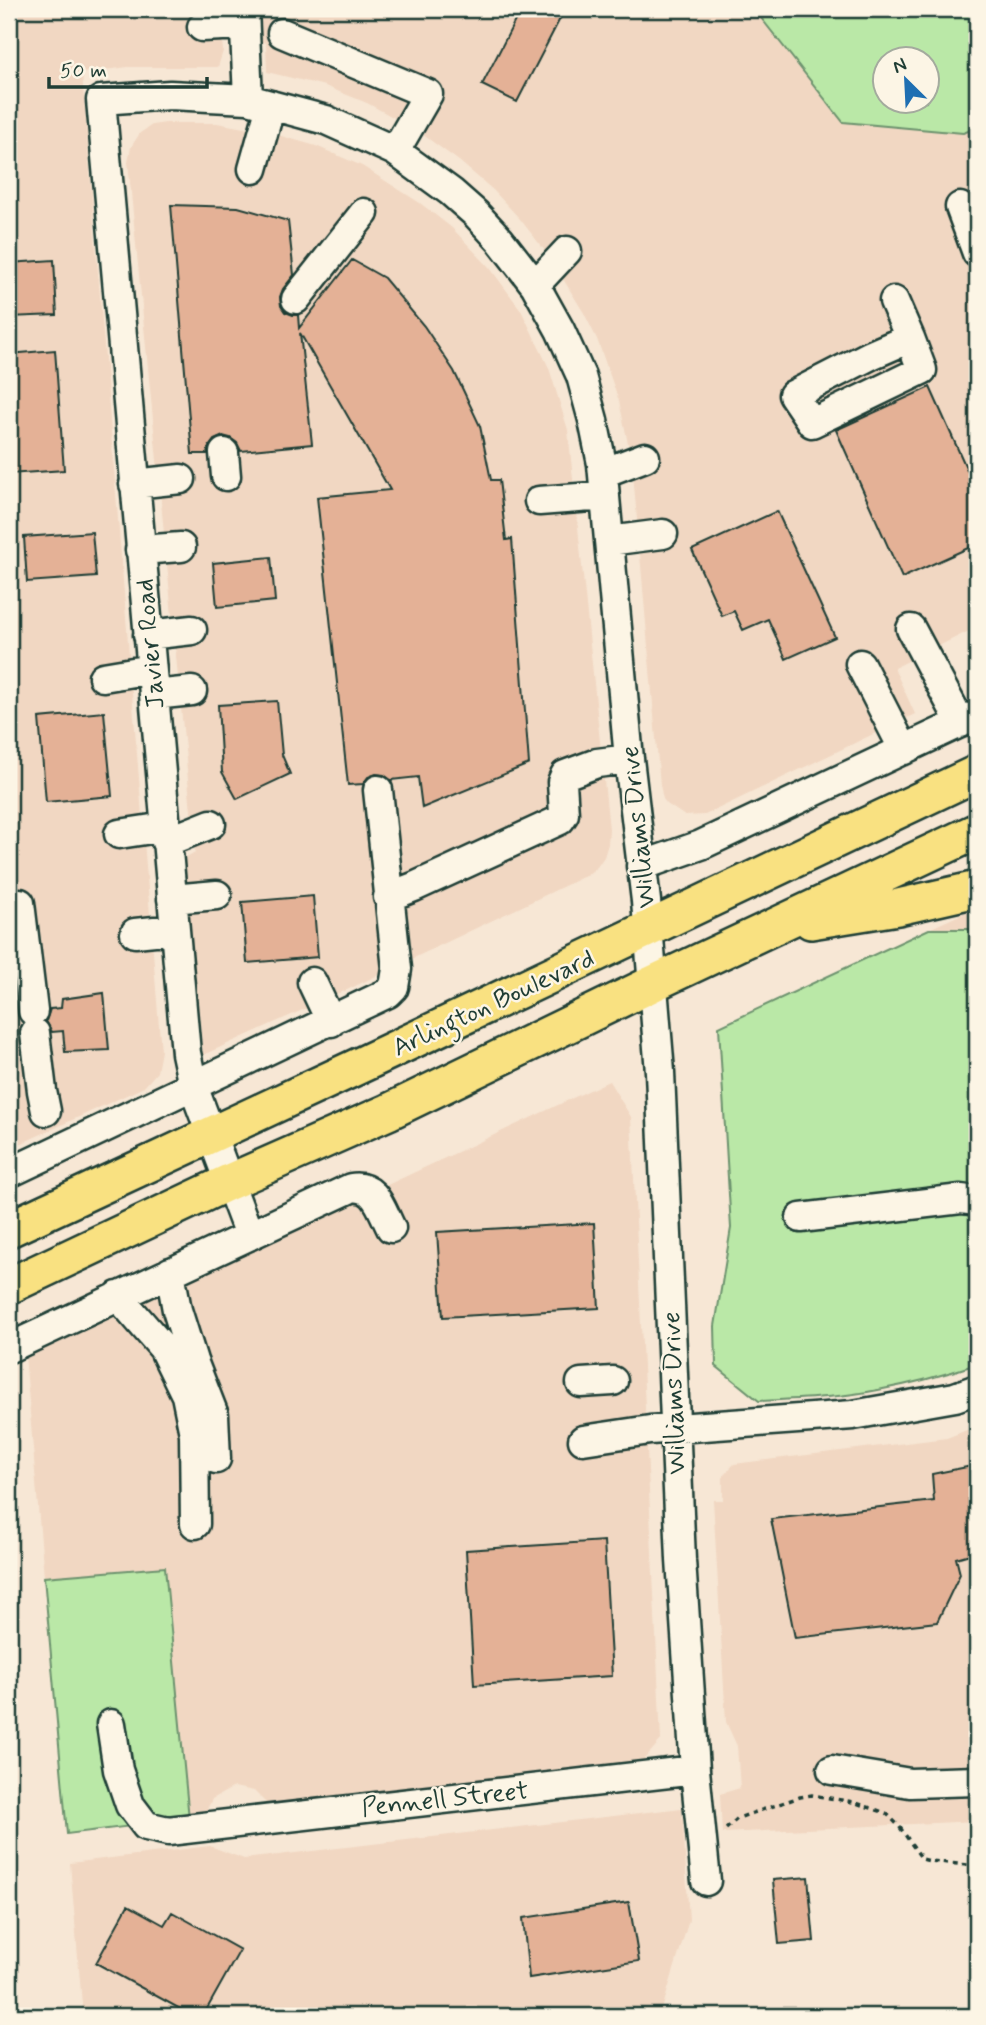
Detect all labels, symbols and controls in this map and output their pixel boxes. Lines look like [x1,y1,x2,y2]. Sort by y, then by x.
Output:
scale bar [49,46,206,90]
north arrow [870,46,940,116]
text: N [889,52,911,80]
text: 50 m [60,57,107,85]
street label: Javier Road [128,577,174,710]
street label: Williams Drive [614,744,664,910]
street label: Arlington Boulevard [387,942,602,1068]
street label: Williams Drive [655,1311,695,1475]
street label: Pennell Street [360,1774,530,1826]

